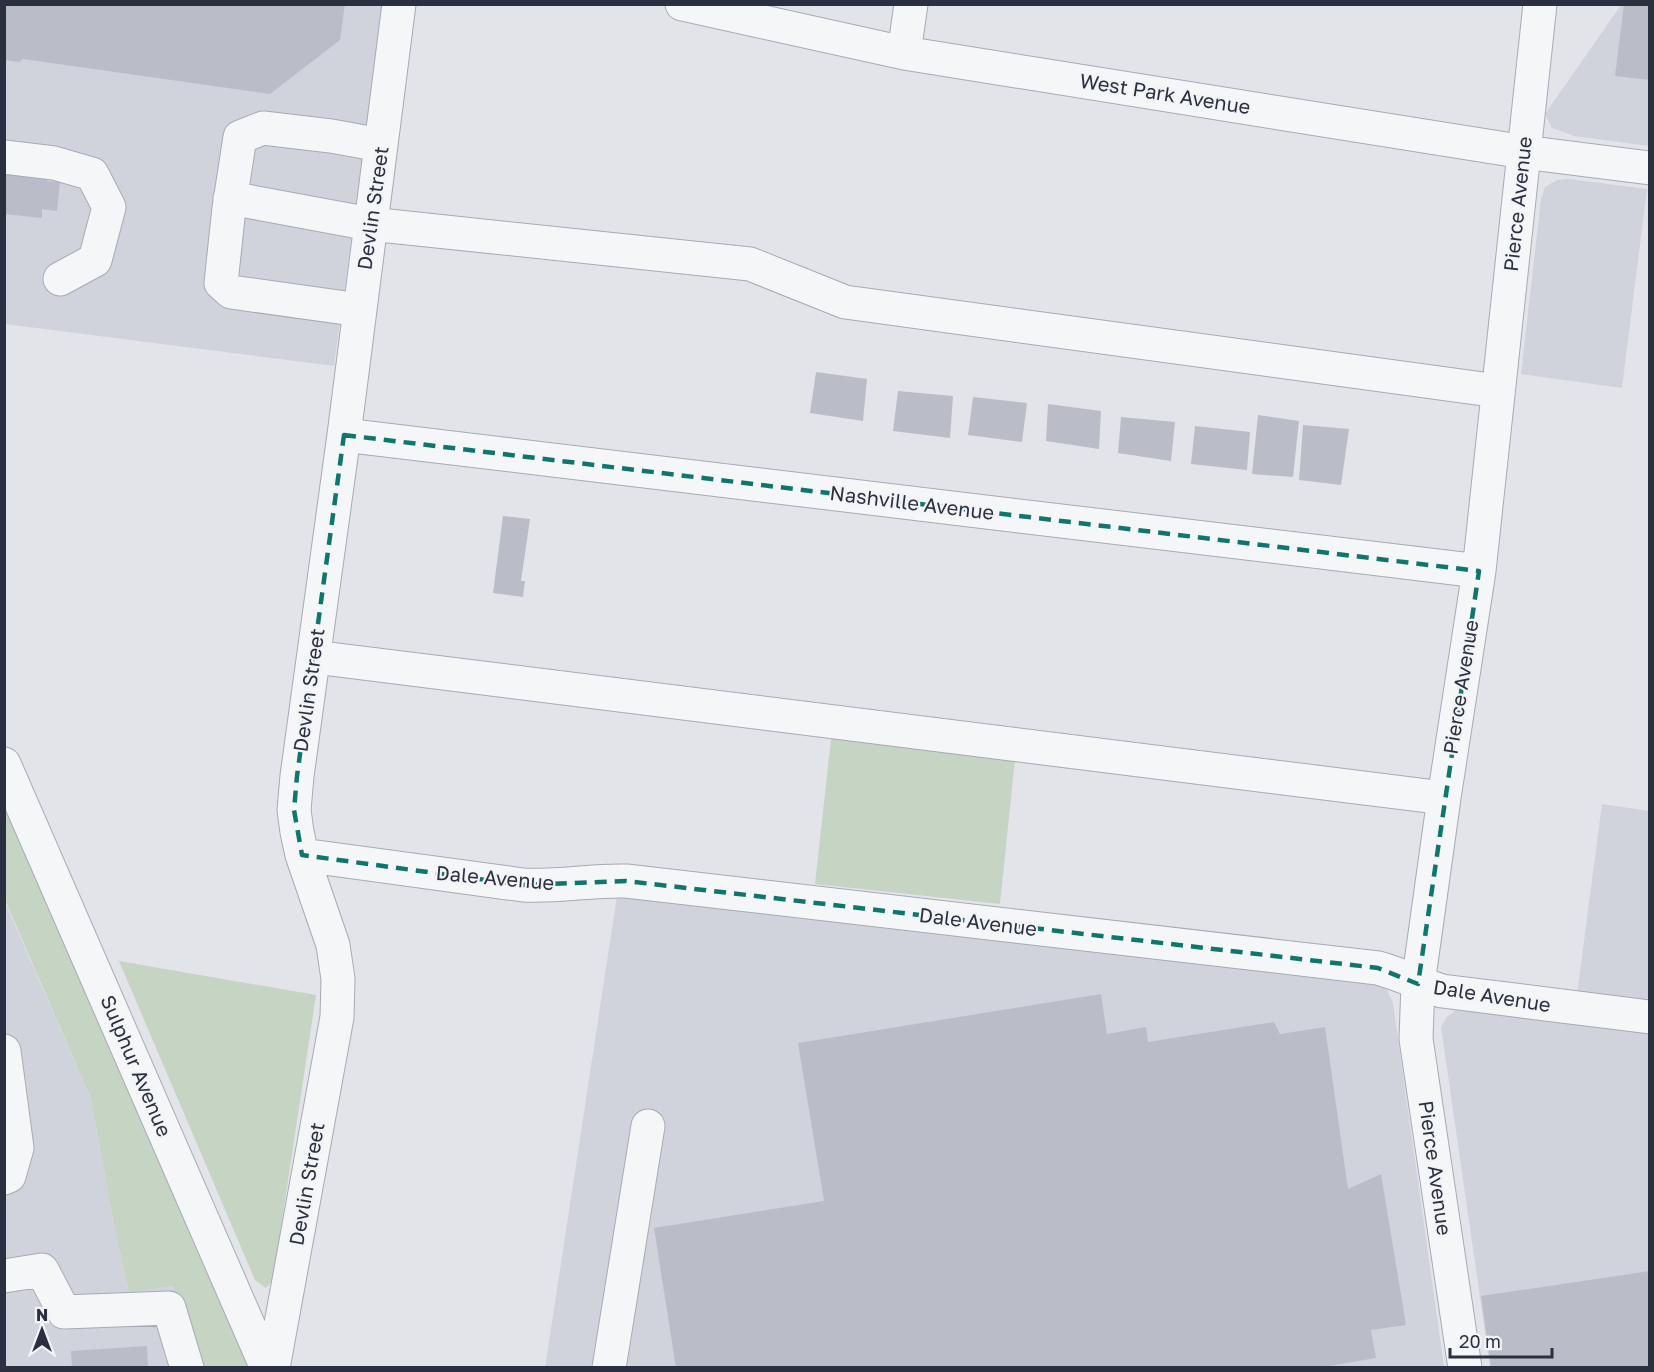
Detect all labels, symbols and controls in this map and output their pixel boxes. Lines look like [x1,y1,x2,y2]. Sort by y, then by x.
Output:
street label: West Park Avenue [1078,68,1252,118]
street label: Pierce Avenue [1498,135,1536,273]
street label: Devlin Street [351,144,393,271]
street label: Nashville Avenue [829,480,996,524]
street label: Pierce Avenue [1438,618,1482,756]
street label: Devlin Street [287,626,329,753]
street label: Dale Avenue [435,860,555,894]
street label: Dale Avenue [918,902,1038,940]
street label: Dale Avenue [1432,974,1553,1016]
street label: Sulphur Avenue [96,991,178,1140]
street label: Pierce Avenue [1415,1099,1457,1237]
street label: Devlin Street [283,1120,329,1247]
north arrow [12,1300,72,1360]
text: N [36,1305,48,1325]
scale bar [1450,1321,1552,1359]
text: 20 m [1459,1330,1501,1352]

